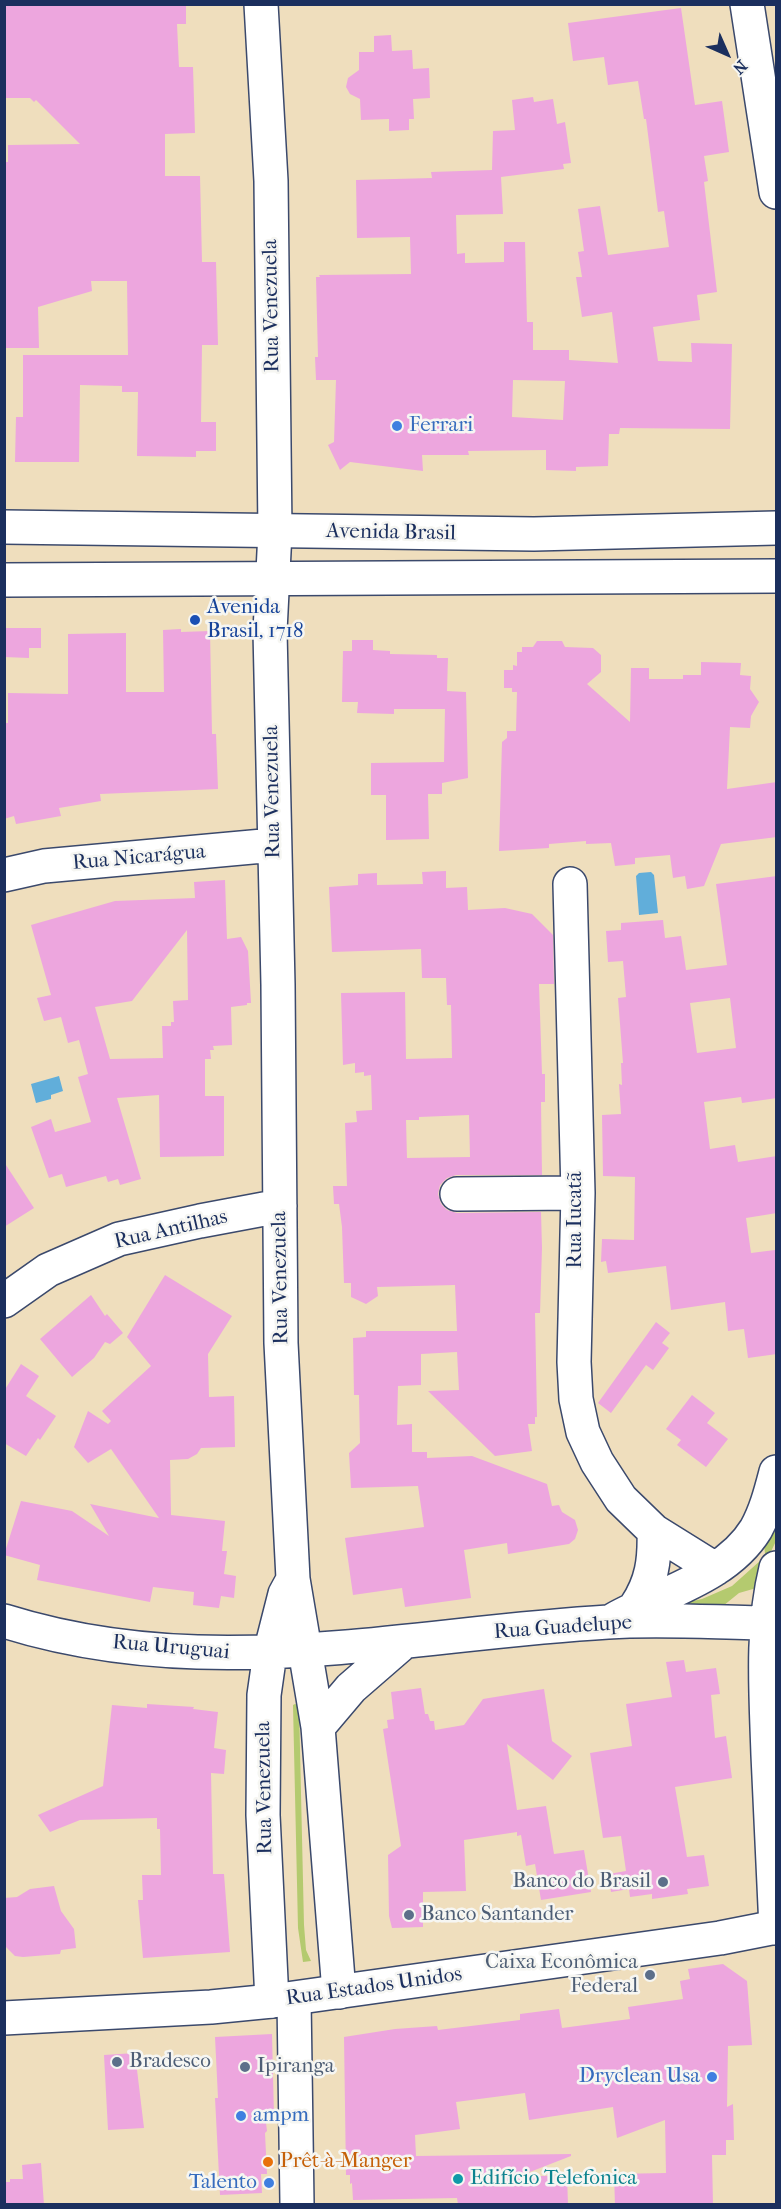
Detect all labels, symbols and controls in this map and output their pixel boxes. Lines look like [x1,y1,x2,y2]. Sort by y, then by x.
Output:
north arrow [697,24,757,84]
text: N [729,56,751,78]
street label: Rua Venezuela [258,239,286,373]
place label: Ferrari [409,413,473,439]
marker: Ferrari [390,419,404,433]
street label: Avenida Brasil [326,519,456,547]
place label: Avenida Brasil, 1718 [207,595,304,645]
marker: Avenida Brasil, 1718 [188,613,202,627]
street label: Rua Venezuela [259,725,287,859]
street label: Rua Nicarágua [71,840,207,876]
street label: Rua Iucatã [563,1172,589,1268]
street label: Rua Antilhas [112,1205,230,1255]
street label: Rua Venezuela [267,1211,295,1345]
street label: Rua Guadelupe [493,1611,633,1645]
street label: Rua Uruguai [111,1630,231,1666]
street label: Rua Venezuela [251,1721,279,1855]
place label: Banco do Brasil [512,1869,651,1895]
marker: Banco do Brasil [656,1875,670,1889]
place label: Banco Santander [421,1902,574,1928]
marker: Banco Santander [402,1908,416,1922]
place label: Caixa Econômica Federal [485,1950,638,2000]
street label: Rua Estados Unidos [284,1962,464,2012]
marker: Caixa Econômica Federal [643,1968,657,1982]
place label: Bradesco [129,2049,211,2075]
place label: Ipiranga [257,2054,334,2080]
marker: Bradesco [110,2055,124,2069]
marker: Ipiranga [238,2060,252,2074]
place label: Dryclean Usa [579,2064,700,2090]
marker: Dryclean Usa [705,2070,719,2084]
place label: ampm [253,2103,309,2129]
marker: ampm [234,2109,248,2123]
place label: Prêt-à-Manger [280,2149,412,2175]
marker: Prêt-à-Manger [261,2155,275,2169]
place label: Edifício Telefonica [470,2166,637,2192]
place label: Talento [189,2170,257,2196]
marker: Edifício Telefonica [451,2172,465,2186]
marker: Talento [262,2176,276,2190]

